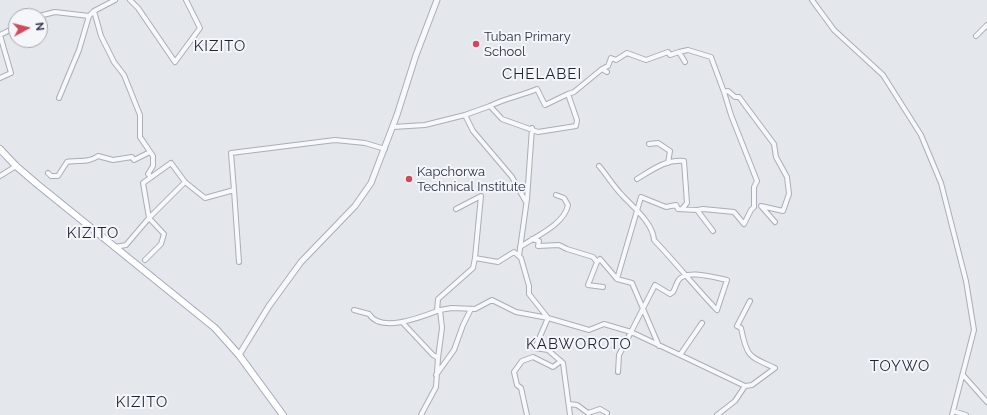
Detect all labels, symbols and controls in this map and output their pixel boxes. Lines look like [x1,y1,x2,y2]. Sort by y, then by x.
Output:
north arrow [8,8,48,48]
text: N [32,22,46,32]
place label: Tuban Primary School [484,29,571,60]
district label: KIZITO [194,37,246,55]
marker: Tuban Primary School [471,39,481,49]
district label: CHELABEI [502,65,582,83]
place label: Kapchorwa Technical Institute [417,164,526,195]
marker: Kapchorwa Technical Institute [404,174,414,184]
district label: KIZITO [67,224,119,242]
district label: KABWOROTO [526,335,632,353]
district label: TOYWO [870,357,930,375]
district label: KIZITO [116,393,168,411]

